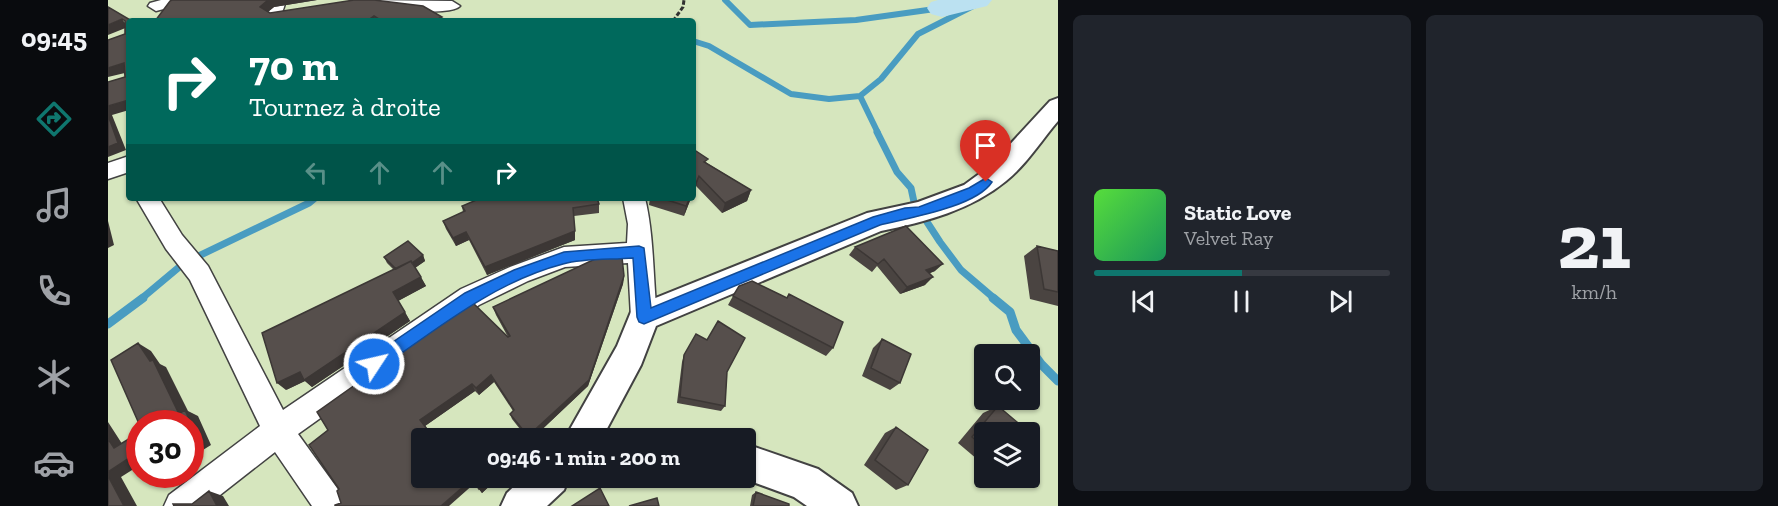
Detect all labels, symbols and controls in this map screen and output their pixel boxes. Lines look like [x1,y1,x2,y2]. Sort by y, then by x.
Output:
text: 09:45 [21,22,87,54]
text: 70 m [249,40,339,91]
icon: right [150,42,228,120]
text: Tournez à droite [249,91,441,123]
icon: directions [33,98,75,140]
pin [960,120,1011,182]
icon: arrive [969,129,1002,162]
icon: left [300,156,333,189]
icon: ahead [363,156,396,189]
icon: ahead [426,156,459,189]
icon: right [489,156,522,189]
icon: music [33,184,75,226]
text: 21 [1558,194,1631,288]
text: Static Love [1184,199,1291,226]
text: Velvet Ray [1184,226,1273,250]
icon: phone [33,270,75,312]
text: km/h [1571,280,1617,304]
icon: previous [1127,285,1160,318]
icon: pause [1225,285,1258,318]
icon: next [1324,285,1357,318]
position arrow [342,332,406,396]
map controls [974,344,1040,488]
button: search [974,344,1040,410]
icon: climate [33,356,75,398]
speed limit sign: 30 [126,410,204,488]
button: layers [974,422,1040,488]
icon: car [33,442,75,484]
text: 09:46 · 1 min · 200 m [487,444,680,471]

